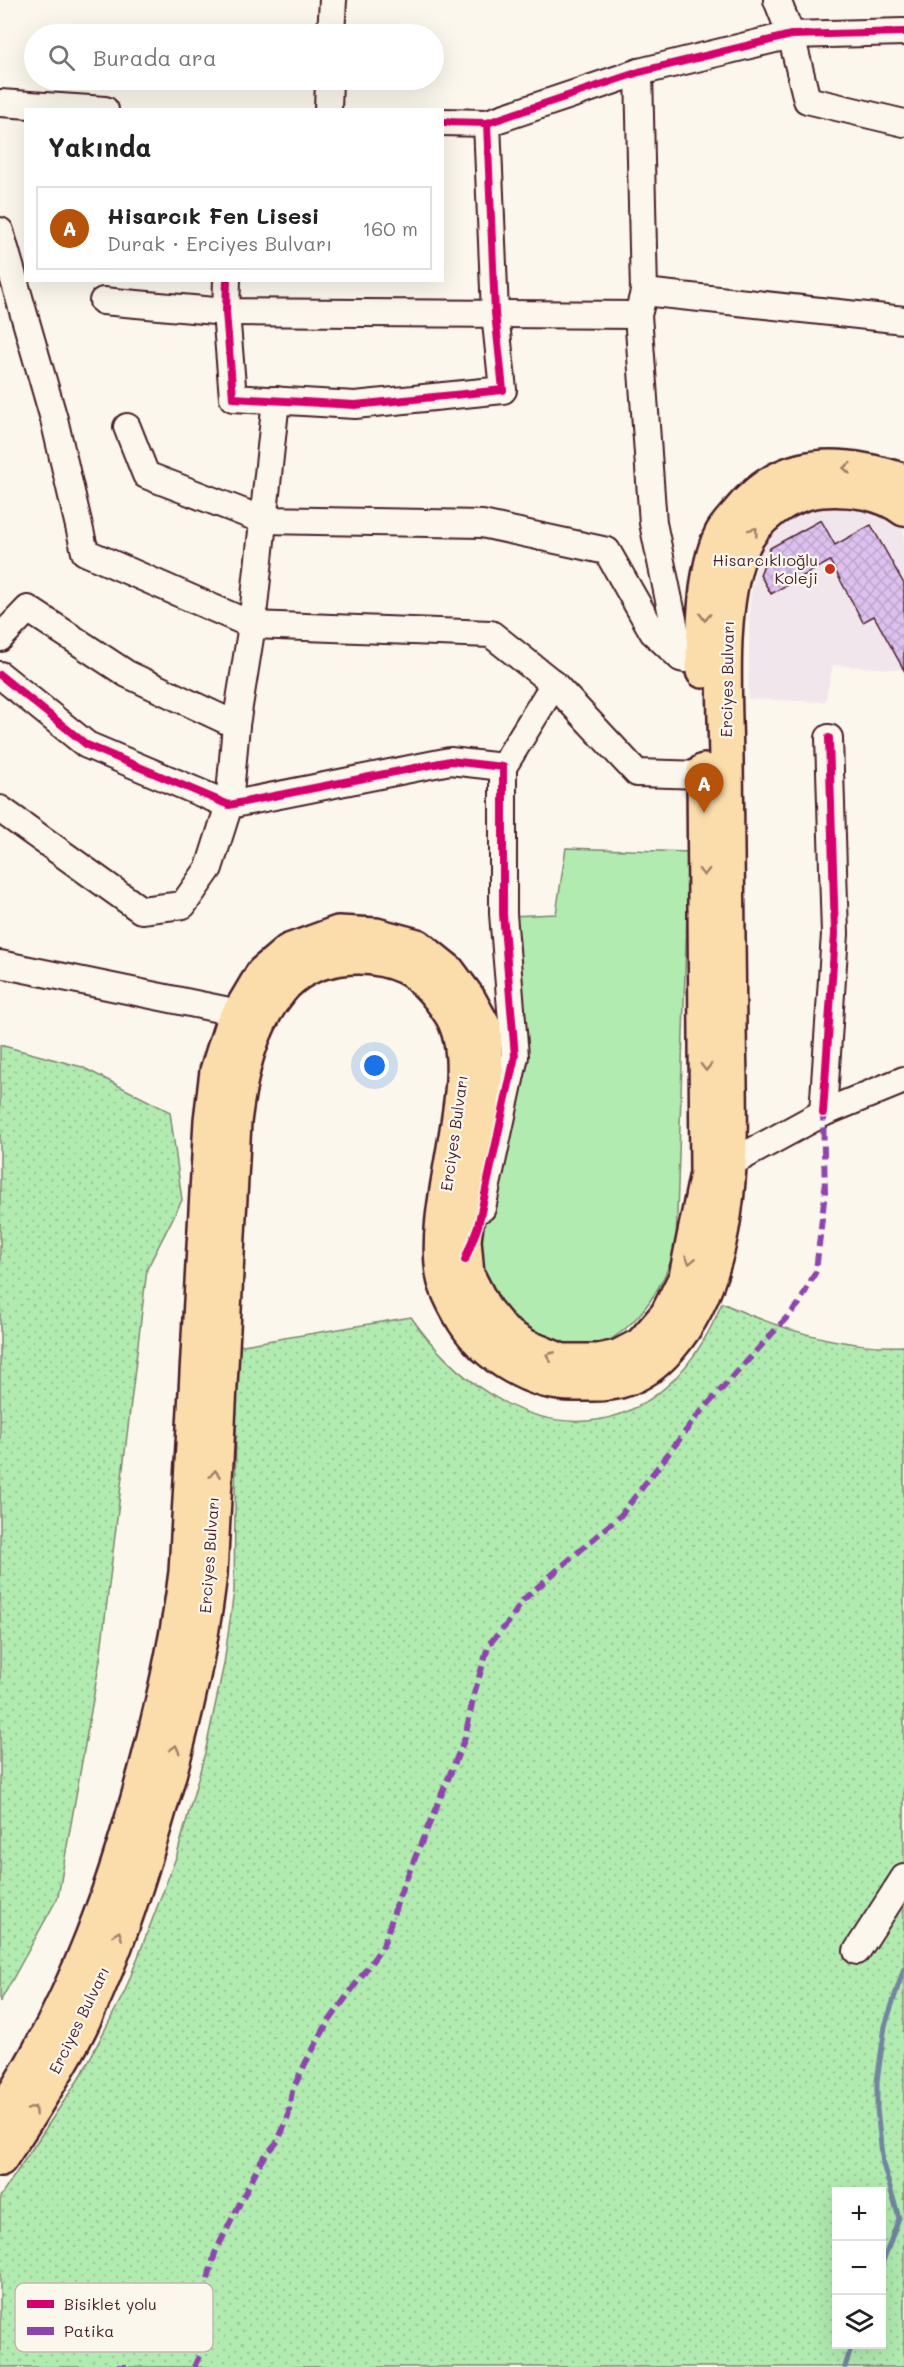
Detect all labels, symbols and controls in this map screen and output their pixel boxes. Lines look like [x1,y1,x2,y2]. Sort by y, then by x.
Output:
search box [24,24,444,90]
icon: search [45,41,78,74]
text: Burada ara [93,43,217,72]
text: Yakında [48,130,151,164]
text: Hisarcık Fen Lisesi [107,201,320,230]
text: A [63,215,76,241]
text: 160 m [362,215,418,241]
text: Durak · Erciyes Bulvarı [107,230,332,256]
one-way arrow [843,461,852,474]
one-way arrow [747,526,758,537]
place label: Hisarcıklıoğlu Koleji [712,549,818,588]
marker: Hisarcıklıoğlu Koleji [823,562,837,576]
one-way arrow [699,613,711,622]
street label: Erciyes Bulvarı [715,620,738,738]
pin: A [684,764,724,813]
one-way arrow [698,867,710,876]
your location [360,1051,389,1080]
one-way arrow [700,1062,712,1071]
street label: Erciyes Bulvarı [435,1074,472,1192]
one-way arrow [684,1255,697,1265]
one-way arrow [545,1351,556,1363]
one-way arrow [208,1469,221,1478]
street label: Erciyes Bulvarı [194,1496,223,1614]
one-way arrow [168,1744,181,1754]
one-way arrow [111,1930,123,1941]
street label: Erciyes Bulvarı [43,1963,114,2077]
one-way arrow [25,2106,37,2116]
map controls [832,2187,886,2349]
button: + [832,2187,886,2241]
button: − [832,2241,886,2295]
legend [15,2283,213,2352]
text: Bisiklet yolu [64,2293,157,2314]
button: layers [832,2295,886,2349]
text: Patika [64,2320,114,2341]

